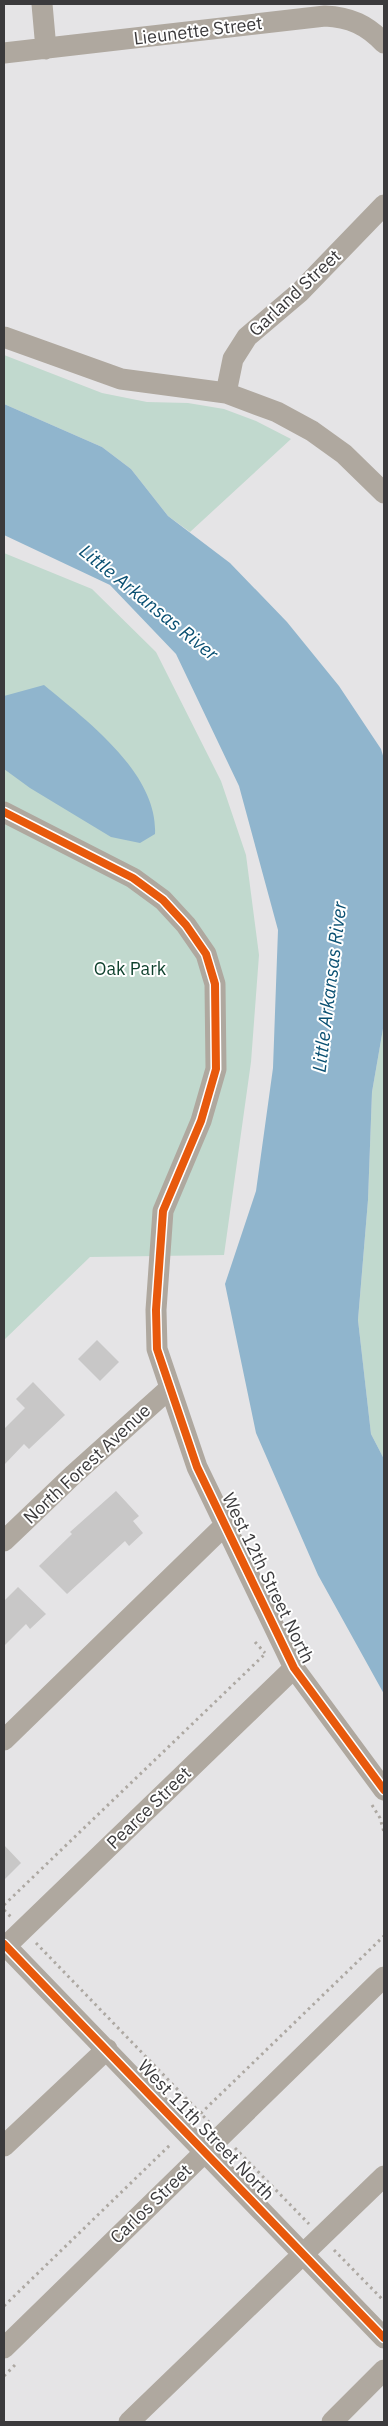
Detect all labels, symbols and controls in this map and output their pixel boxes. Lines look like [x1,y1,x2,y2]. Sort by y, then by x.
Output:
street label: Lieunette Street [132,11,264,50]
street label: Garland Street [244,244,345,341]
water label: Little Arkansas River [75,539,224,666]
water label: Little Arkansas River [307,899,352,1074]
park label: Oak Park [94,957,167,980]
street label: North Forest Avenue [18,1399,155,1529]
street label: West 12th Street North [217,1489,320,1667]
street label: Pearce Street [101,1762,196,1854]
street label: West 11th Street North [133,2054,280,2205]
street label: Carlos Street [105,2159,196,2248]

